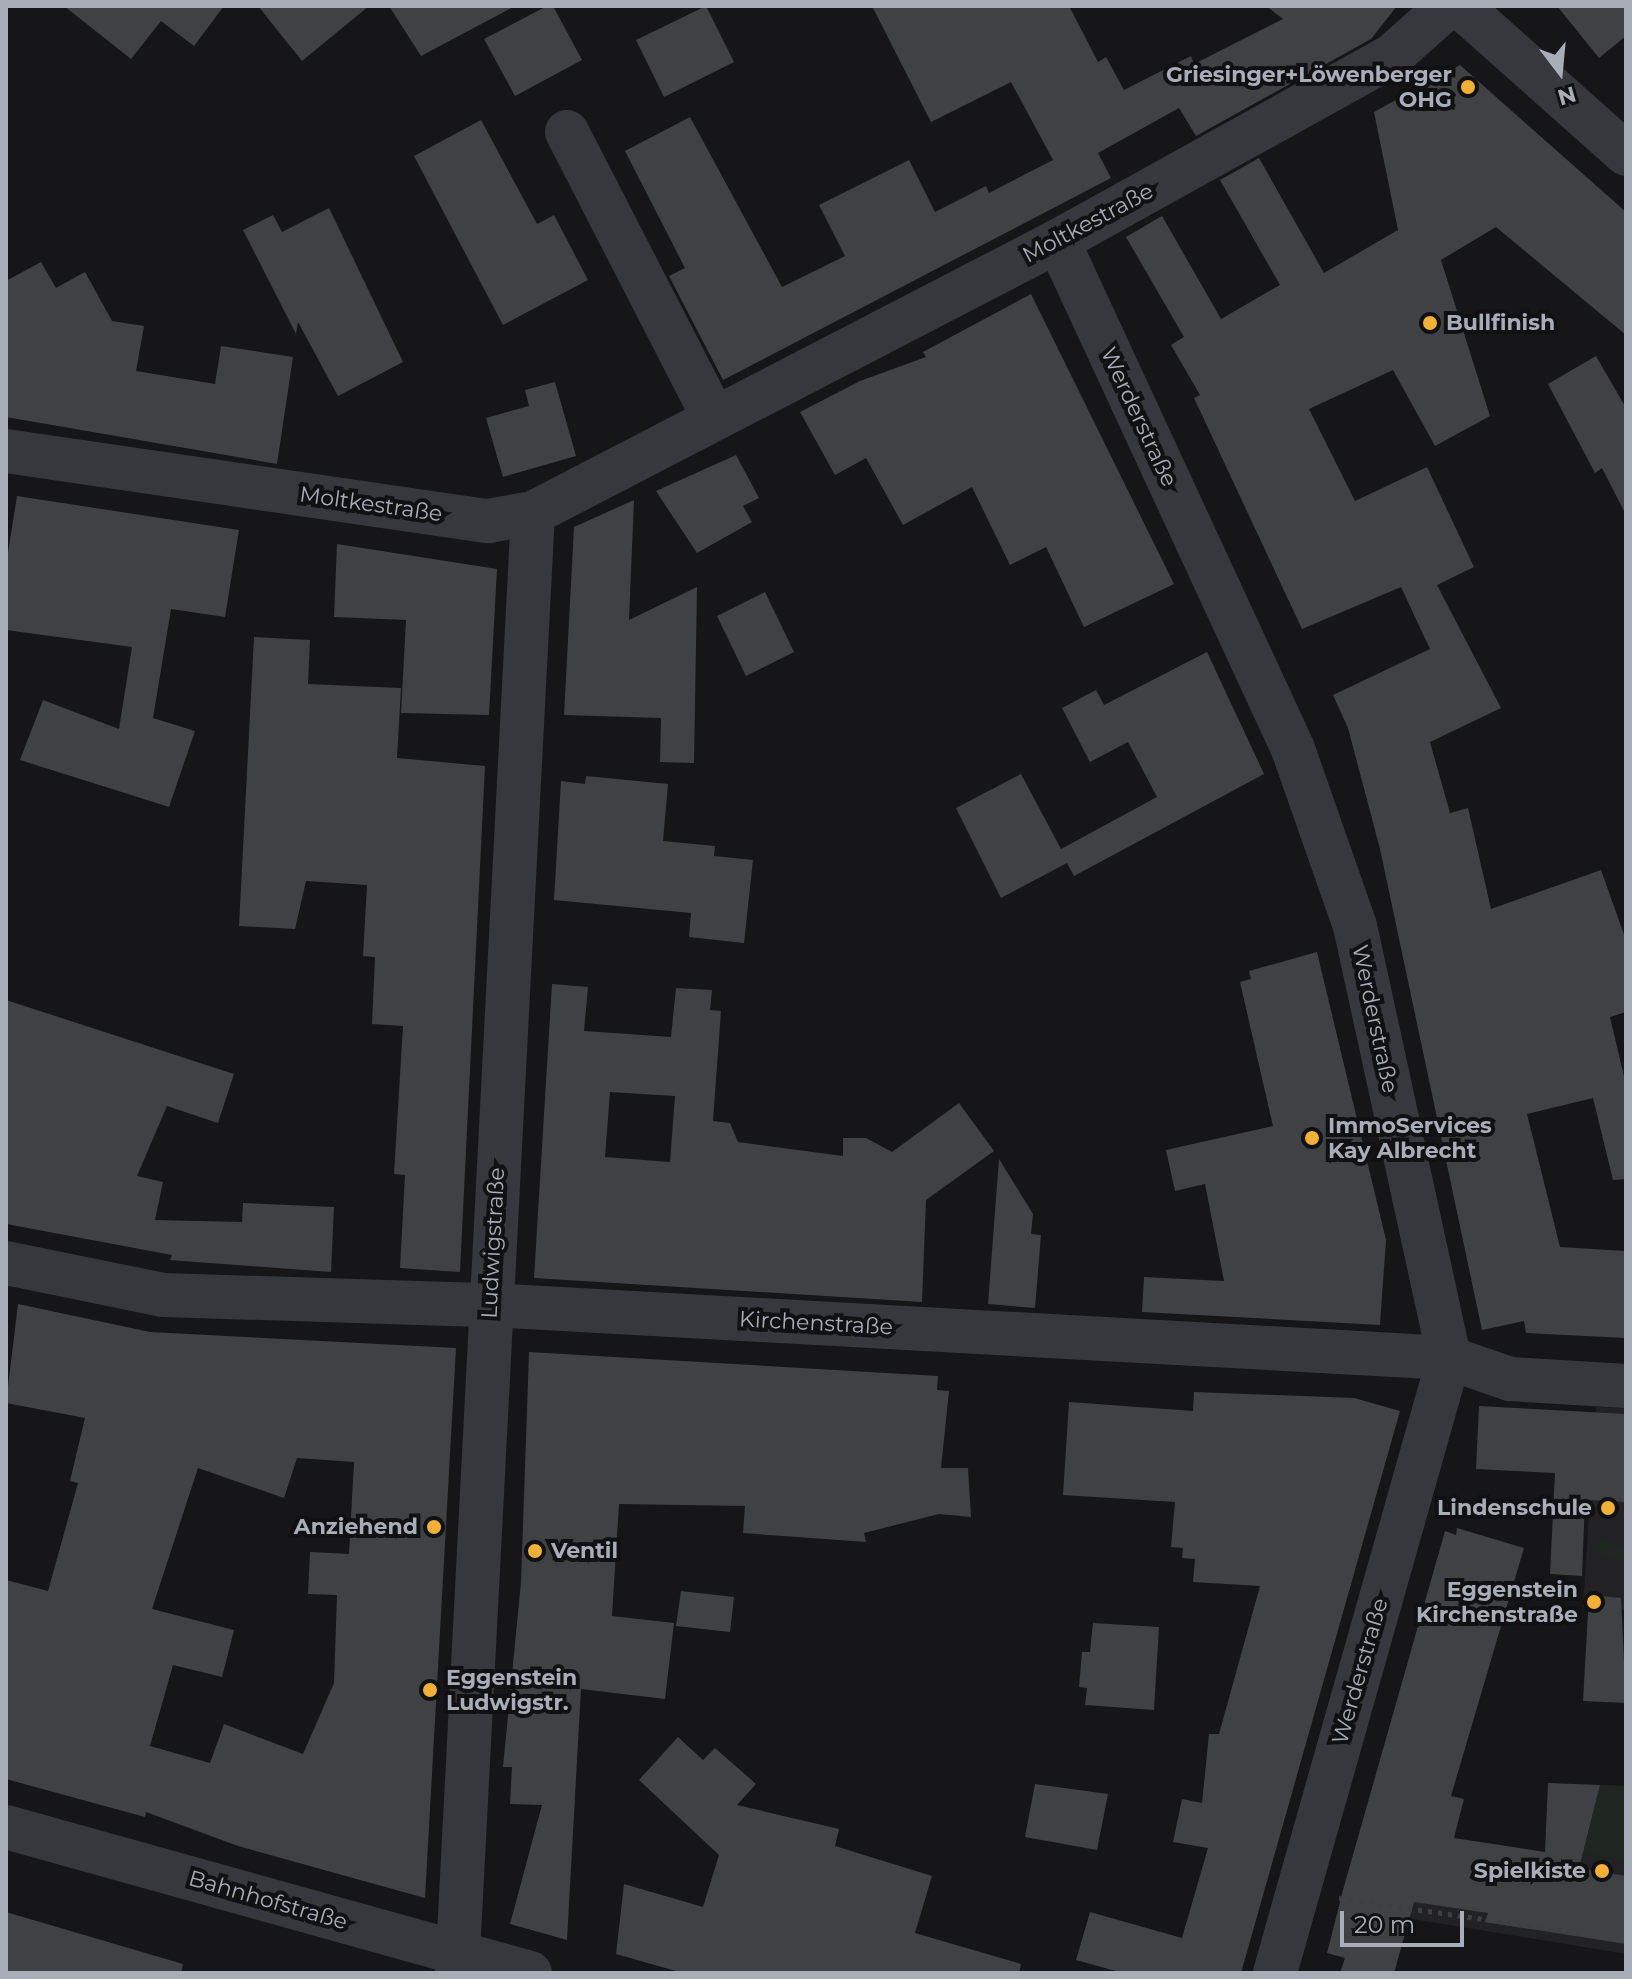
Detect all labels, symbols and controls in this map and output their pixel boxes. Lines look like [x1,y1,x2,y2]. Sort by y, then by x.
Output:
north arrow [1520,32,1600,112]
place label: Griesinger+Löwenberger OHG [1166,61,1452,112]
marker: Griesinger+Löwenberger OHG [1459,78,1477,96]
text: N [1554,80,1579,111]
street label: Moltkestraße [1018,178,1158,268]
place label: Bullfinish [1446,310,1555,336]
marker: Bullfinish [1421,314,1439,332]
street label: Werderstraße [1095,343,1183,491]
street label: Moltkestraße [298,481,444,527]
street label: Werderstraße [1346,943,1404,1095]
place label: ImmoServices Kay Albrecht [1328,1112,1492,1164]
marker: ImmoServices Kay Albrecht [1303,1129,1321,1147]
street label: Ludwigstraße [476,1167,510,1319]
street label: Kirchenstraße [738,1306,894,1340]
place label: Lindenschule [1437,1495,1592,1521]
marker: Lindenschule [1599,1499,1617,1517]
place label: Anziehend [294,1514,418,1540]
marker: Anziehend [425,1518,443,1536]
place label: Ventil [551,1538,618,1564]
marker: Ventil [526,1542,544,1560]
place label: Eggenstein Kirchenstraße [1416,1576,1578,1628]
marker: Eggenstein Kirchenstraße [1585,1593,1603,1611]
street label: Werderstraße [1327,1595,1393,1747]
place label: Eggenstein Ludwigstr. [446,1664,577,1716]
marker: Eggenstein Ludwigstr. [421,1681,439,1699]
place label: Spielkiste [1474,1858,1586,1884]
marker: Spielkiste [1593,1862,1611,1880]
street label: Bahnhofstraße [186,1865,350,1935]
scale bar [1344,1895,1468,1945]
text: 20 m [1354,1910,1415,1939]

